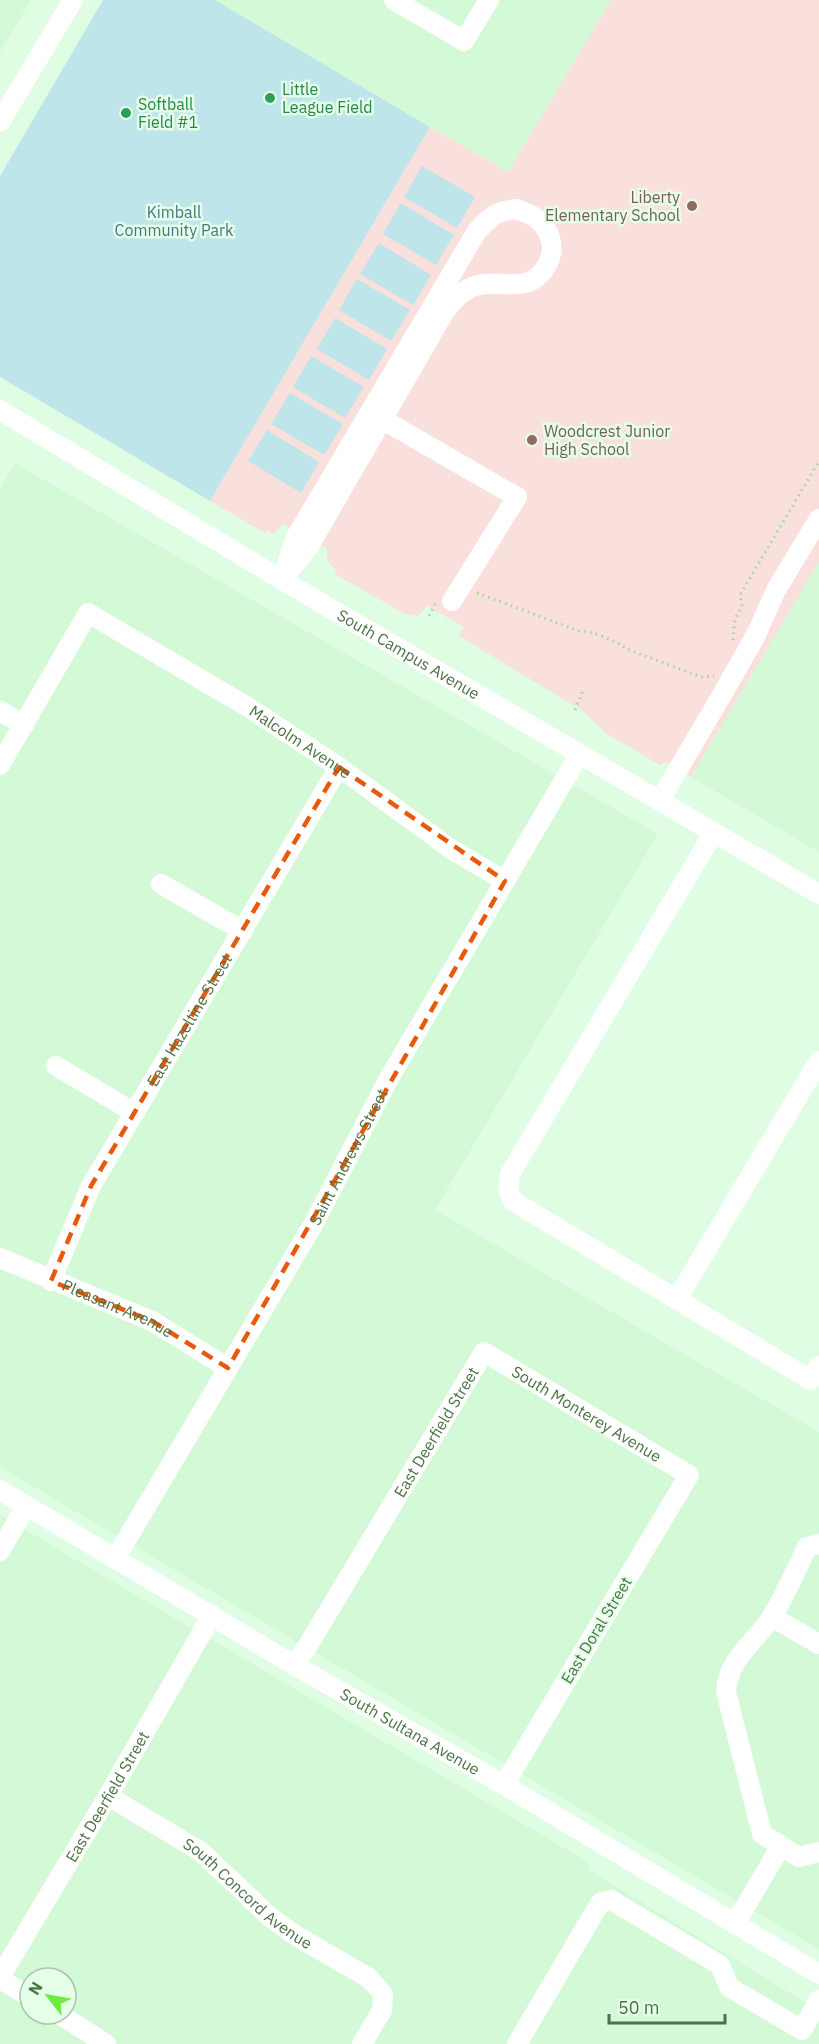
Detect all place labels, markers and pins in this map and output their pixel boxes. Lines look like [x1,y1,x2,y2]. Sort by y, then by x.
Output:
place label: Little League Field [282,79,373,117]
marker: Little League Field [263,91,277,105]
place label: Softball Field #1 [138,94,198,132]
marker: Softball Field #1 [119,106,133,120]
place label: Liberty Elementary School [545,187,680,225]
marker: Liberty Elementary School [685,199,699,213]
place label: Woodcrest Junior High School [544,421,670,459]
marker: Woodcrest Junior High School [525,433,539,447]

